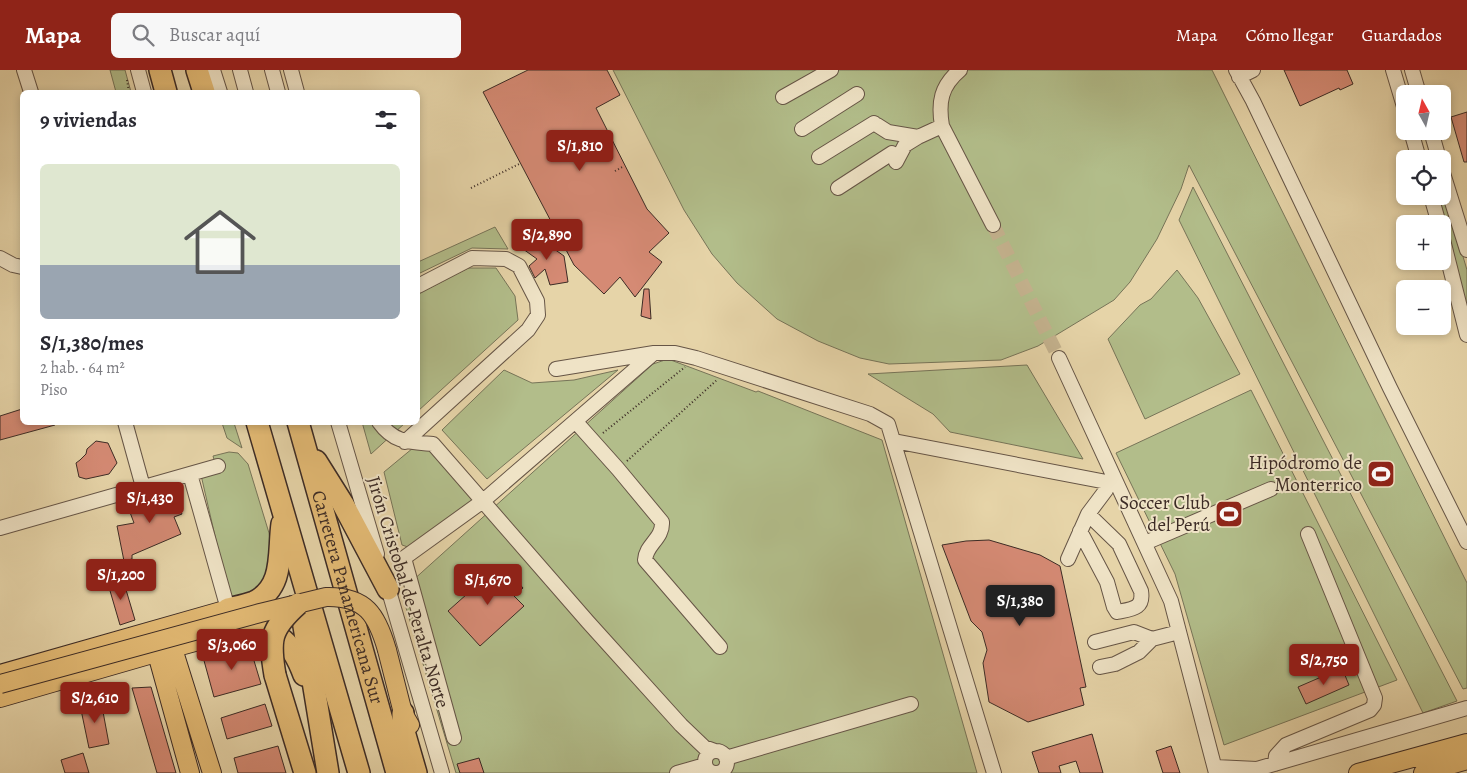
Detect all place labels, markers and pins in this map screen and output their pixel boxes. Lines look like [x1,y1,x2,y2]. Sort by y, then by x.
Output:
pin: S/1,810 [534,129,626,172]
pin: S/2,890 [501,218,593,261]
place label: Hipódromo de Monterrico [1249,450,1362,498]
sports icon: Hipódromo de Monterrico [1366,459,1396,489]
pin: S/1,430 [104,482,196,524]
place label: Soccer Club del Perú [1119,490,1211,538]
sports icon: Soccer Club del Perú [1214,499,1244,529]
pin: S/1,200 [75,558,167,601]
pin: S/1,670 [442,564,534,606]
pin: S/1,380 [974,584,1066,627]
pin: S/3,060 [186,628,278,671]
pin: S/2,750 [1278,644,1370,686]
pin: S/2,610 [49,682,141,724]

